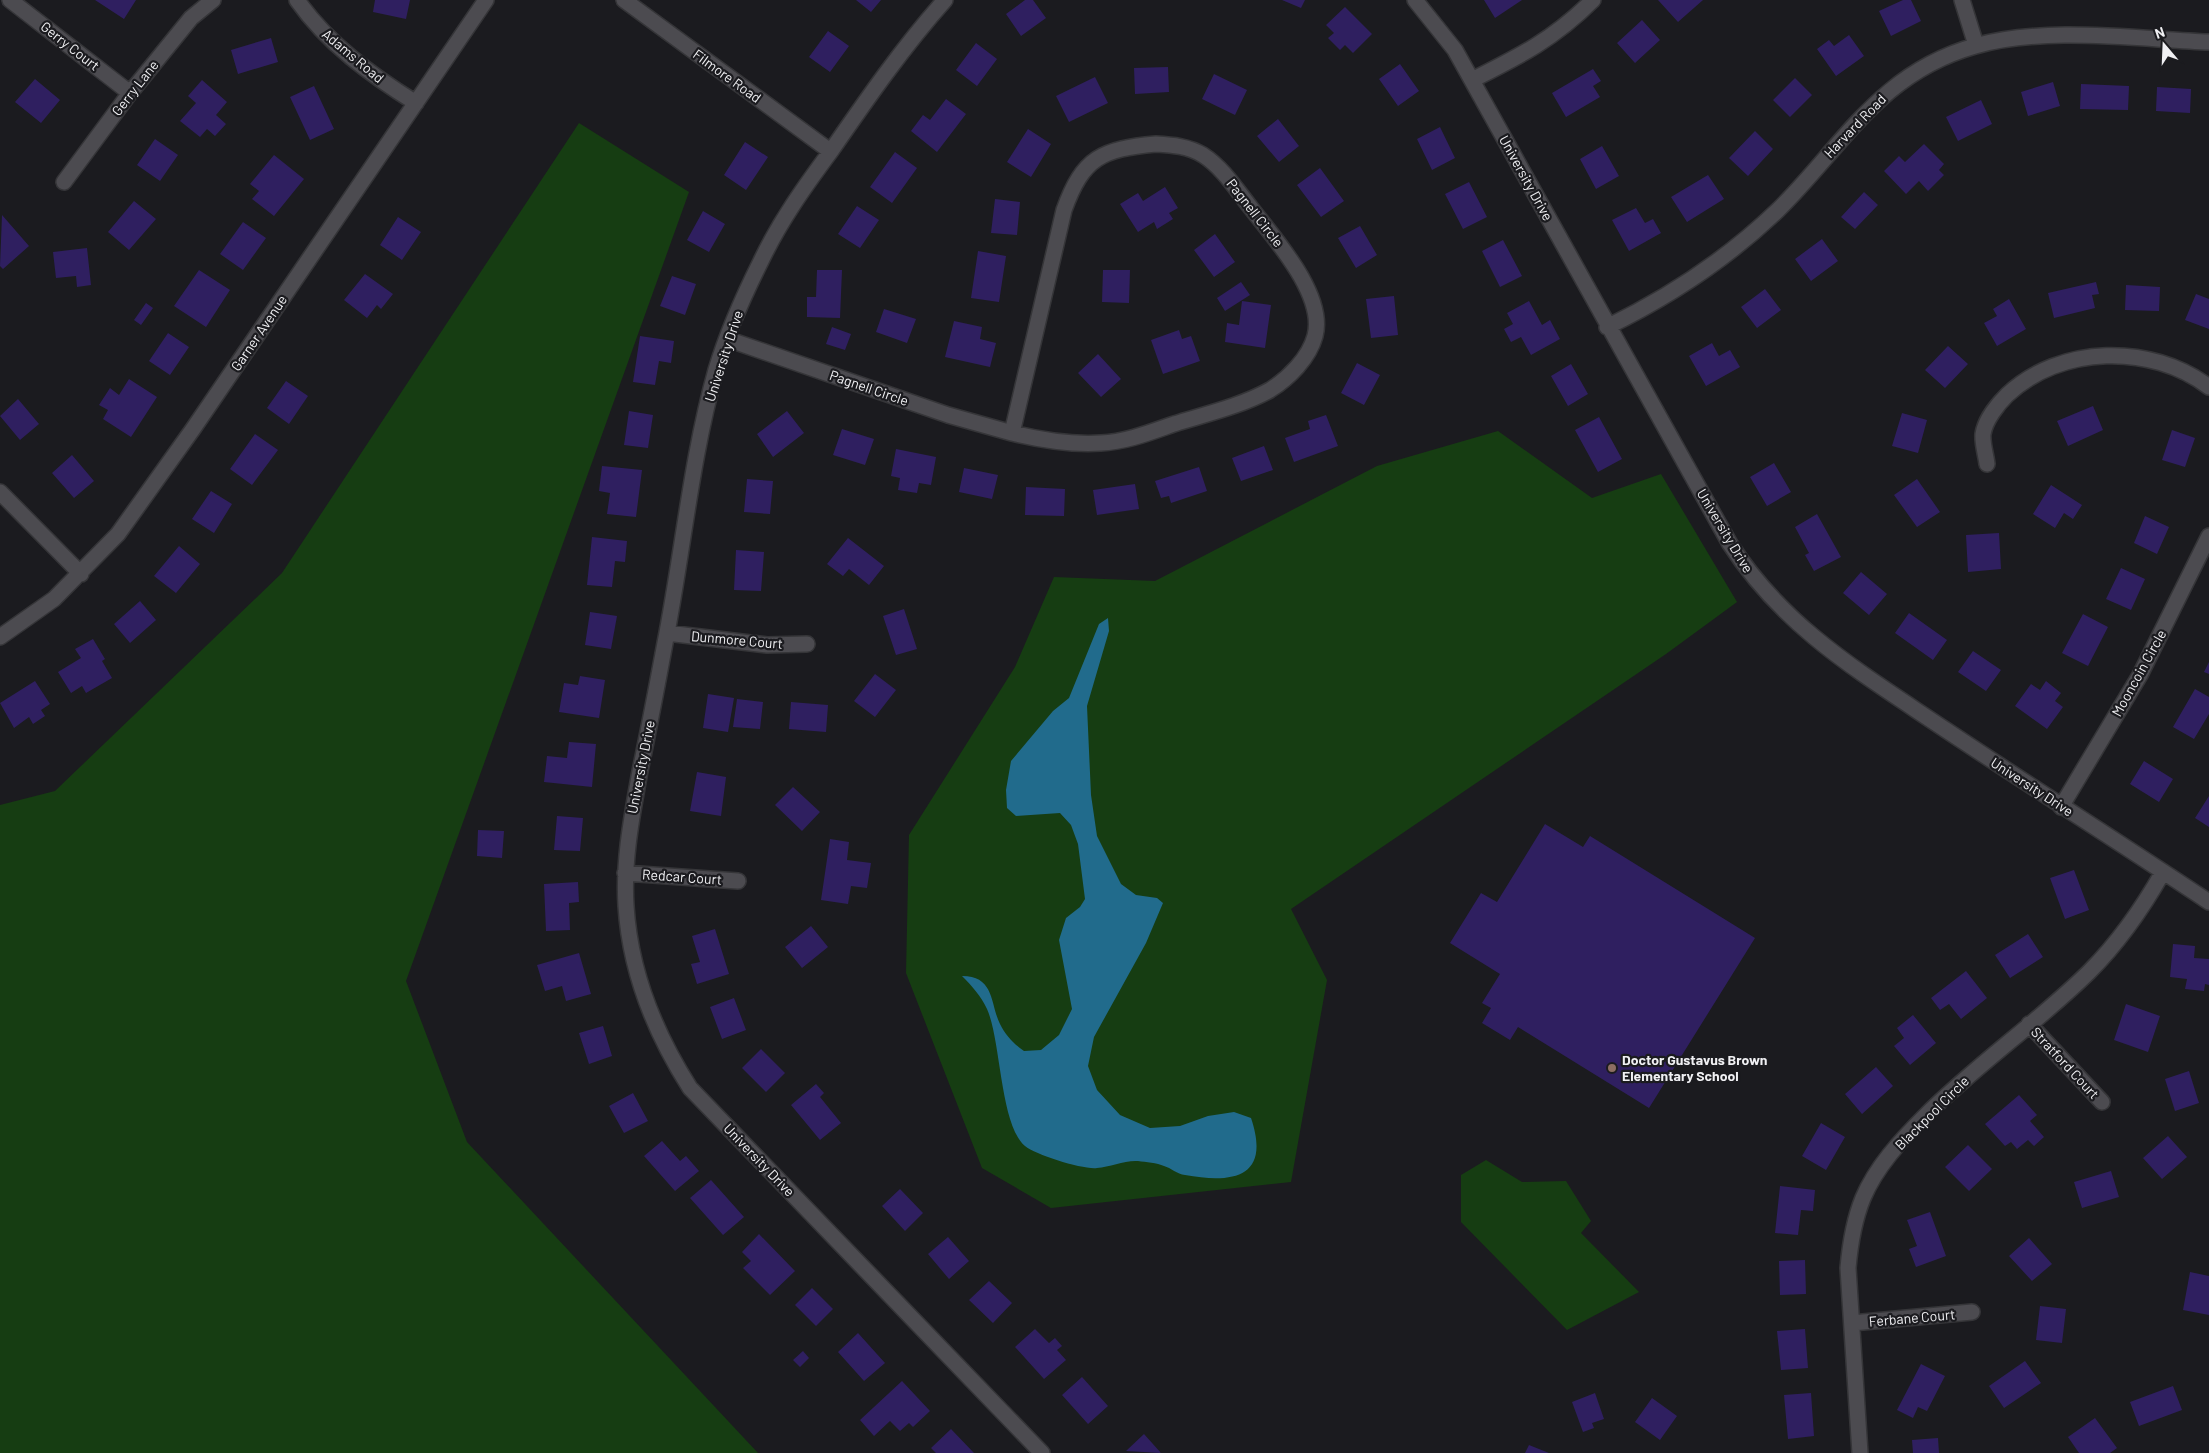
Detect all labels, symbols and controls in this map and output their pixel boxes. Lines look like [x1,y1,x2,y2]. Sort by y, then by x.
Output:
street label: Gerry Court [38,17,103,74]
north arrow [2139,20,2189,70]
text: N [2152,23,2167,42]
street label: Adams Road [319,25,388,86]
street label: Filmore Road [690,45,765,106]
street label: Gerry Lane [108,56,162,119]
street label: Harvard Road [1820,90,1889,161]
street label: University Drive [1496,132,1557,223]
street label: Pagnell Circle [1223,175,1287,250]
street label: Garner Avenue [227,291,290,374]
street label: University Drive [701,308,746,404]
street label: Pagnell Circle [828,366,911,409]
street label: University Drive [1694,486,1757,576]
street label: Mooncoin Circle [2108,626,2169,719]
street label: Dunmore Court [691,627,784,652]
street label: University Drive [623,719,658,815]
street label: University Drive [1988,754,2077,820]
street label: Redcar Court [642,865,723,888]
street label: Stratford Court [2028,1023,2103,1102]
place label: Doctor Gustavus Brown Elementary School [1622,1051,1768,1084]
marker: Doctor Gustavus Brown Elementary School [1606,1062,1618,1074]
street label: Blackpool Circle [1891,1072,1972,1153]
street label: University Drive [720,1120,798,1200]
street label: Ferbane Court [1868,1305,1956,1330]

